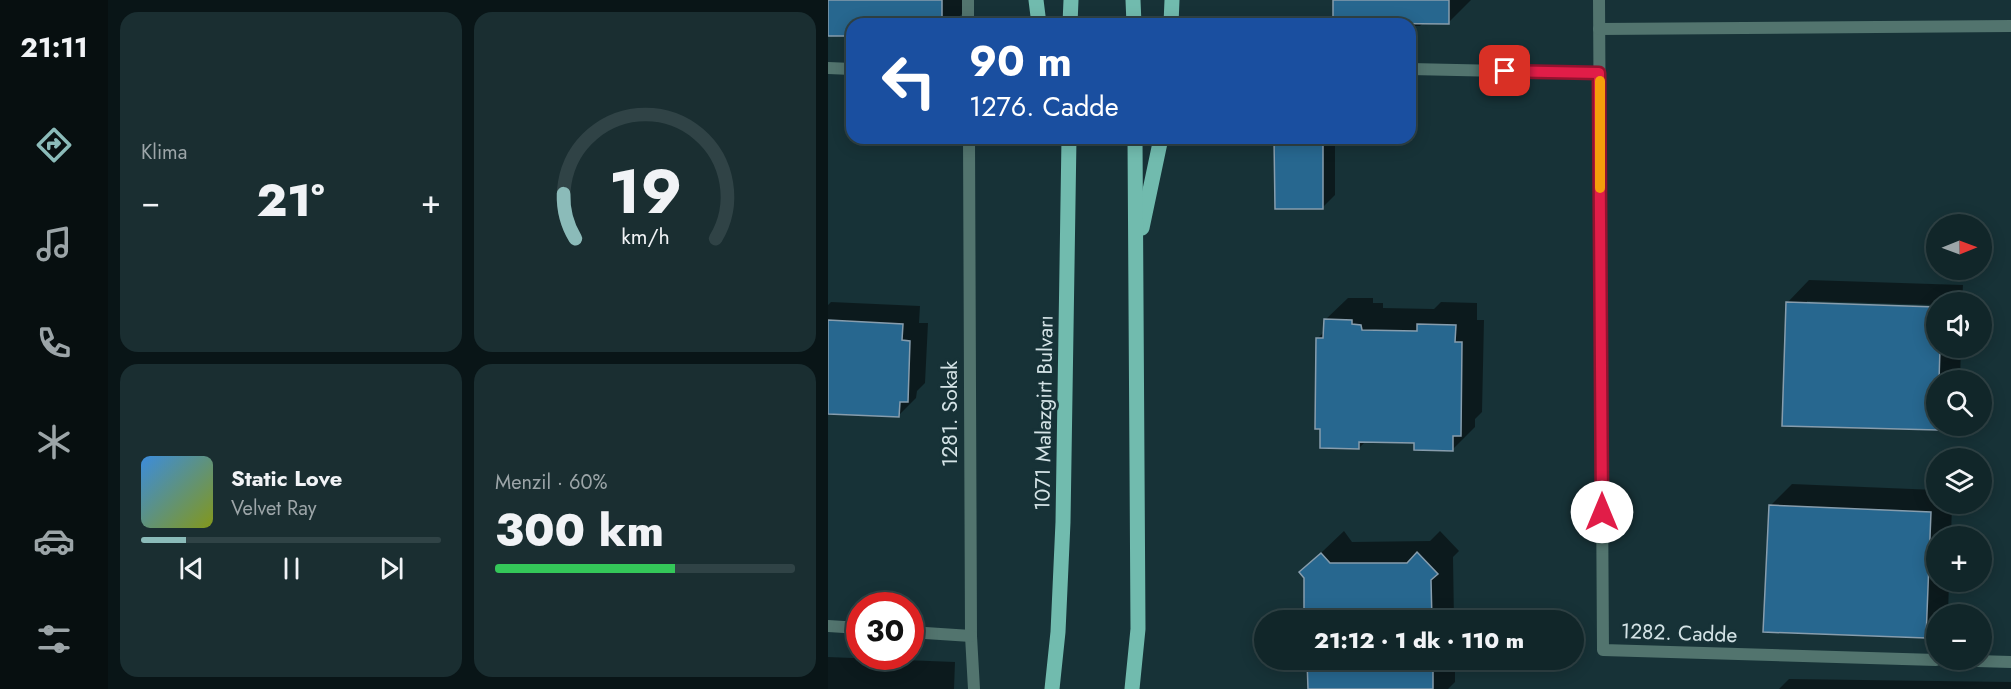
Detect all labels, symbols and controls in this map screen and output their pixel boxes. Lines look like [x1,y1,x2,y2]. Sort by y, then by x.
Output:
text: 21:11 [20,28,88,67]
text: 90 m [969,31,1072,92]
icon: left [870,42,948,120]
pin [1479,45,1530,96]
icon: arrive [1488,54,1521,87]
text: 1276. Cadde [969,87,1119,126]
icon: directions [33,124,75,166]
text: Klima [141,138,187,167]
text: 19 [608,146,682,236]
text: 21° [257,168,325,233]
text: − [141,178,160,225]
text: + [421,178,441,225]
north arrow [1926,214,1992,280]
map controls [1926,214,1992,670]
text: km/h [621,221,669,252]
icon: music [33,223,75,265]
button: sound [1926,292,1992,358]
street label: 1071 Malazgirt Bulvarı [1027,315,1061,511]
icon: phone [33,322,75,364]
street label: 1281. Sokak [935,360,965,467]
button: search [1926,370,1992,436]
icon: climate [33,421,75,463]
button: layers [1926,448,1992,514]
text: Static Love [231,462,342,494]
text: Menzil · 60% [495,468,608,497]
position arrow [1570,480,1634,544]
text: Velvet Ray [231,494,317,523]
text: 300 km [495,498,664,563]
icon: car [33,520,75,562]
button: + [1926,526,1992,592]
icon: previous [175,552,208,585]
icon: pause [275,552,308,585]
icon: next [375,552,408,585]
speed limit sign: 30 [846,592,924,670]
button: − [1926,604,1992,670]
street label: 1282. Cadde [1620,616,1738,650]
icon: filters [33,618,75,660]
text: 21:12 · 1 dk · 110 m [1314,624,1524,656]

